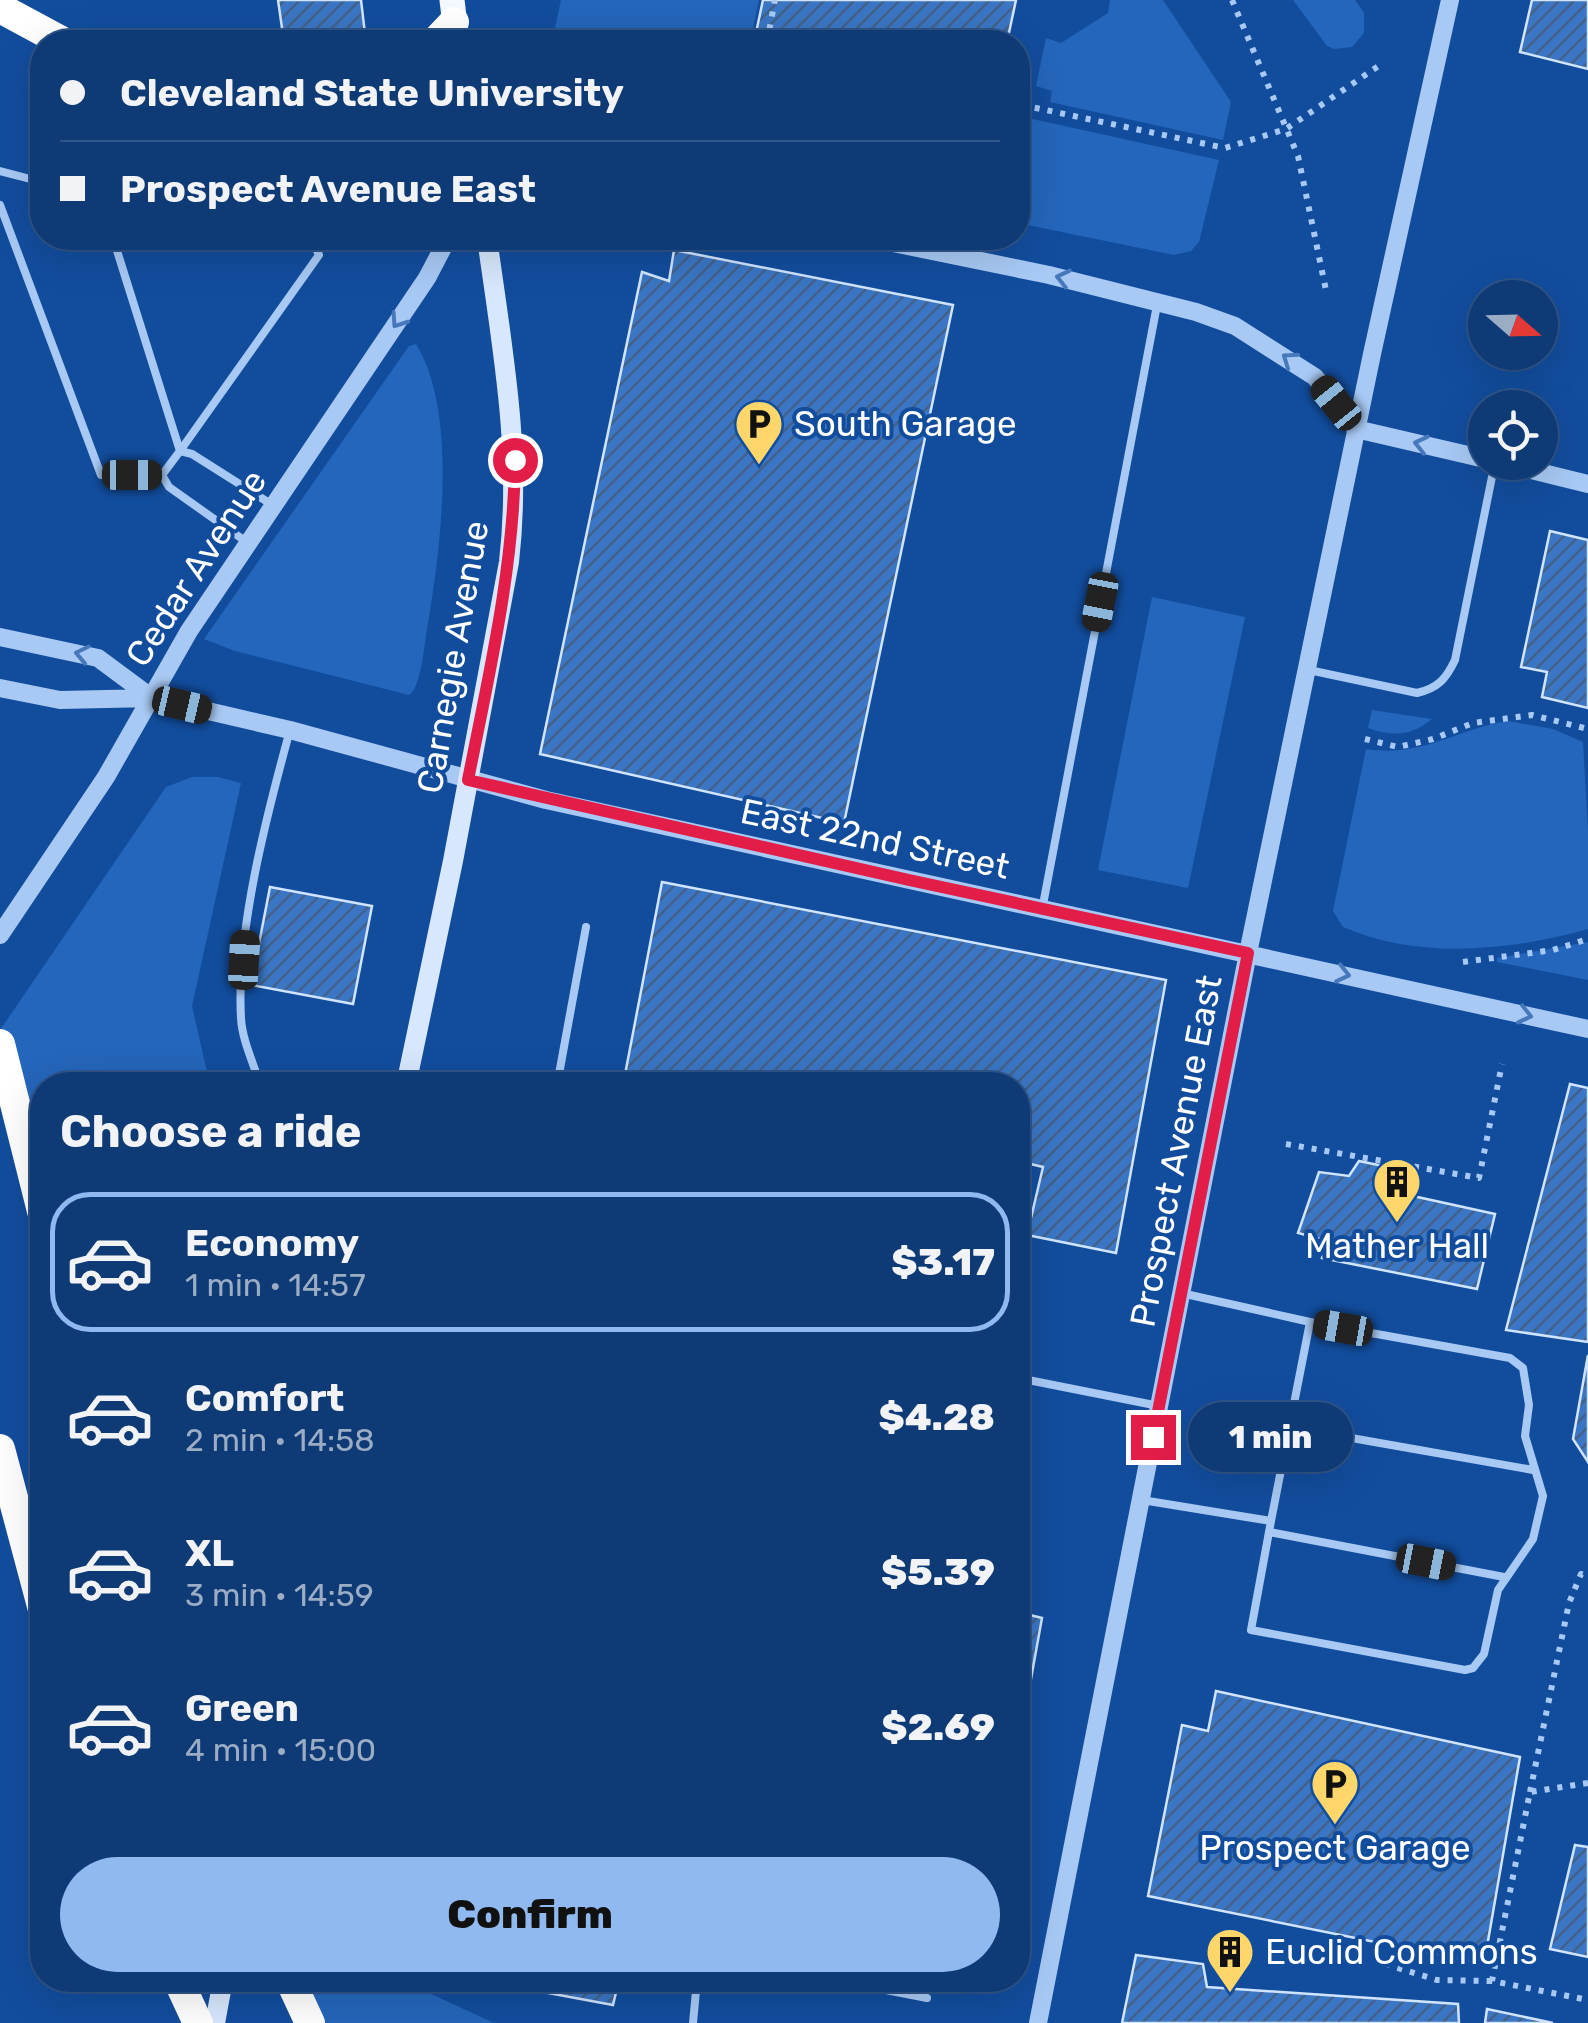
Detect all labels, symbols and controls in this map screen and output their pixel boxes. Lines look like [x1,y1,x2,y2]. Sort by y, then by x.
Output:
text: Cleveland State University [120,70,624,116]
text: Prospect Avenue East [120,166,536,212]
one-way arrow [1055,269,1072,290]
north arrow [1468,280,1558,370]
map controls [1468,280,1558,480]
one-way arrow [391,310,410,328]
one-way arrow [1282,353,1301,371]
car [1305,370,1367,436]
button: locate [1468,390,1558,480]
parking icon: South Garage [733,398,785,466]
place label: South Garage [794,403,1017,445]
one-way arrow [1413,435,1430,456]
route start [493,438,538,483]
car [102,460,162,490]
street label: Cedar Avenue [117,462,275,674]
street label: Carnegie Avenue [408,517,498,797]
car [1080,570,1120,634]
one-way arrow [74,645,91,666]
car [149,684,215,726]
street label: East 22nd Street [737,790,1013,888]
car [227,929,261,991]
one-way arrow [1334,962,1351,983]
street label: Prospect Avenue East [1121,971,1231,1331]
one-way arrow [1516,1003,1533,1024]
text: Choose a ride [60,1105,362,1158]
building icon: Mather Hall [1371,1156,1423,1224]
icon: car [65,1217,155,1307]
text: Economy [185,1220,359,1266]
place label: Mather Hall [1305,1225,1489,1267]
text: $3.17 [891,1239,995,1285]
text: 1 min · 14:57 [185,1266,366,1304]
car [1311,1308,1375,1348]
icon: car [65,1372,155,1462]
text: Comfort [185,1375,344,1421]
text: $4.28 [879,1394,995,1440]
callout: 1 min [1188,1402,1353,1472]
route end [1131,1415,1176,1460]
text: 1 min [1229,1418,1312,1456]
text: 2 min · 14:58 [185,1421,375,1459]
icon: car [65,1527,155,1617]
text: XL [185,1530,234,1576]
car [1394,1542,1458,1582]
text: $5.39 [881,1549,995,1595]
text: 3 min · 14:59 [185,1576,374,1614]
icon: car [65,1682,155,1772]
text: Green [185,1685,299,1731]
text: $2.69 [881,1704,995,1750]
text: 4 min · 15:00 [185,1731,376,1769]
parking icon: Prospect Garage [1309,1758,1361,1826]
place label: Prospect Garage [1199,1827,1471,1869]
button: Confirm [60,1857,1000,1972]
building icon: Euclid Commons [1204,1926,1256,1994]
place label: Euclid Commons [1265,1931,1538,1973]

